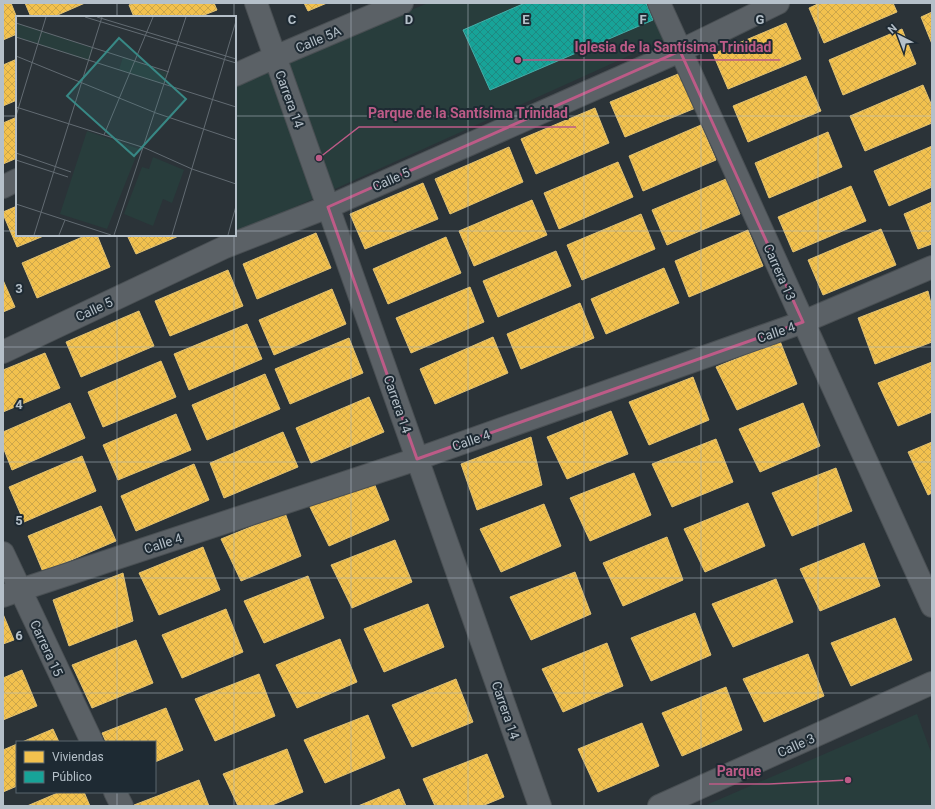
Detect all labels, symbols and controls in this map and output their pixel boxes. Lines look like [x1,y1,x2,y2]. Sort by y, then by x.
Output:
text: C [288,12,297,27]
text: D [405,12,413,27]
text: E [522,12,530,27]
text: F [639,12,647,27]
text: G [756,12,765,27]
inset map [16,16,236,236]
north arrow [879,16,919,56]
text: N [885,21,900,36]
street label: Calle 5A [293,23,344,56]
callout: Iglesia de la Santísima Trinidad [566,34,780,60]
text: Iglesia de la Santísima Trinidad [575,39,772,55]
street label: Carrera 14 [272,68,307,131]
callout: Parque de la Santísima Trinidad [359,101,576,127]
text: Parque de la Santísima Trinidad [368,105,568,121]
street label: Calle 5 [370,165,412,194]
street label: Carrera 13 [760,242,799,303]
text: 3 [15,281,23,296]
street label: Calle 5 [73,294,115,325]
street label: Calle 4 [755,319,798,346]
street label: Carrera 14 [381,373,415,436]
text: 4 [15,397,23,412]
street label: Calle 4 [450,427,493,454]
text: 5 [15,513,23,528]
street label: Calle 4 [142,530,185,557]
street label: Carrera 15 [27,618,66,679]
text: 6 [15,628,23,643]
street label: Carrera 14 [489,679,523,742]
street label: Calle 3 [775,731,817,760]
legend [16,741,156,793]
text: Viviendas [52,750,104,764]
callout: Parque [709,758,769,784]
text: Parque [717,763,762,779]
text: Público [52,770,92,784]

